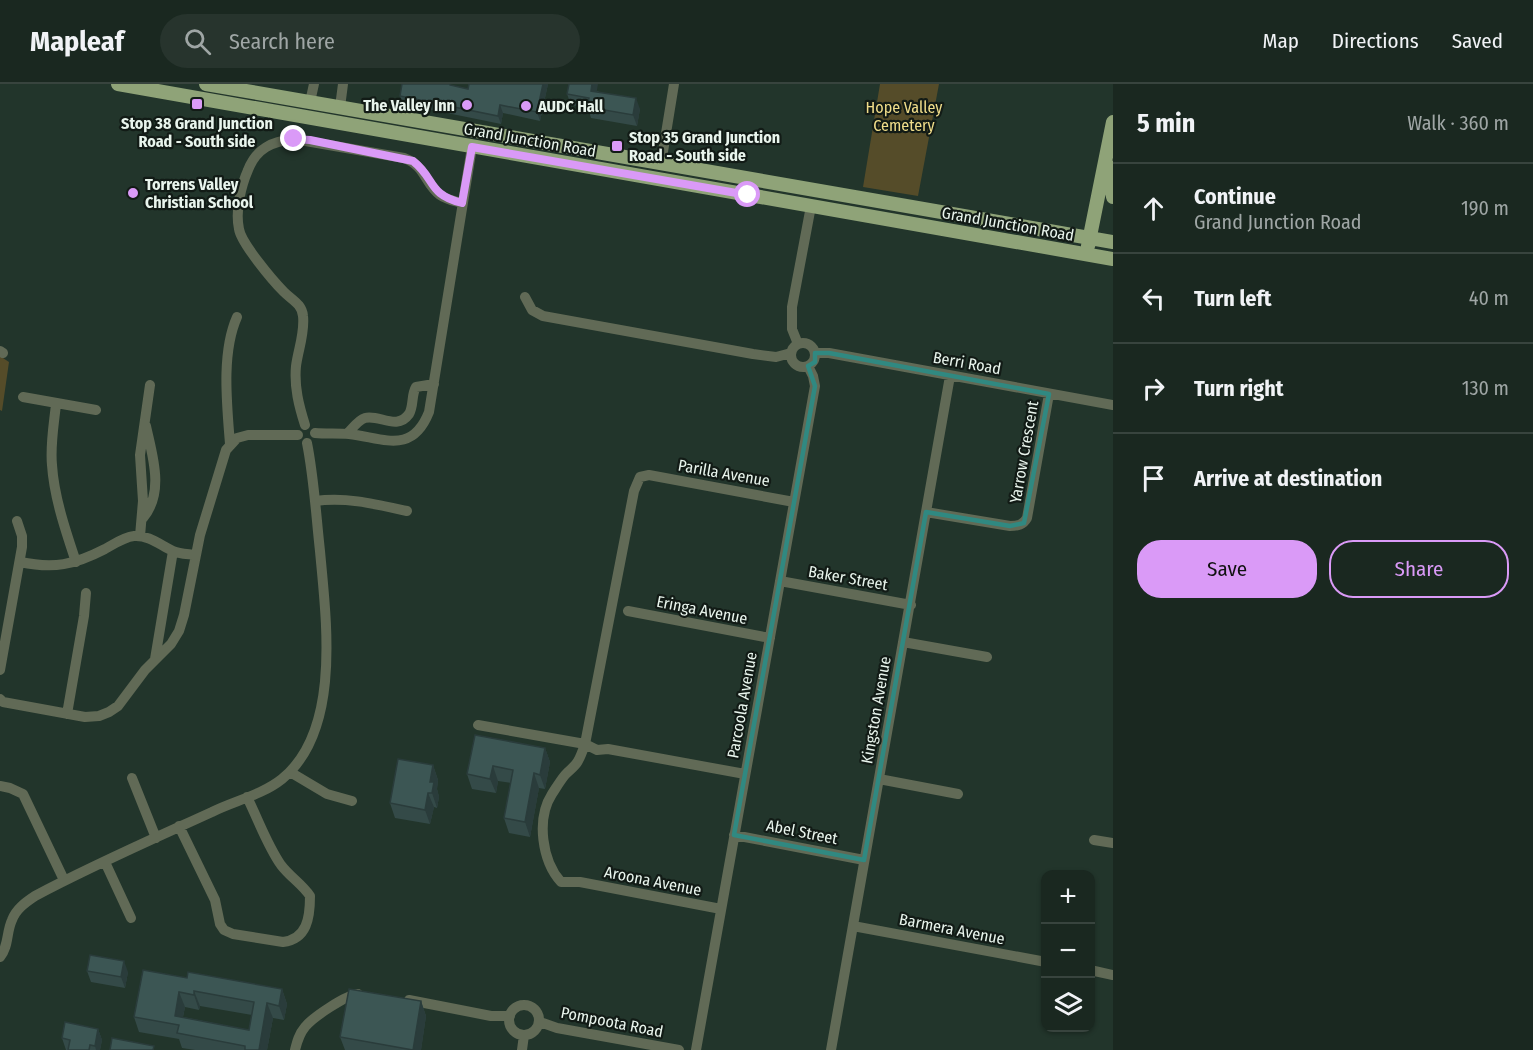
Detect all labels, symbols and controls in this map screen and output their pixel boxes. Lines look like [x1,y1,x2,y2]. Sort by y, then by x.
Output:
search box [160,14,580,68]
text: Mapleaf [30,25,124,58]
icon: search [181,25,214,58]
text: Search here [229,28,335,55]
text: Map [1262,28,1299,54]
text: Directions [1332,28,1419,54]
text: Saved [1452,28,1503,54]
place label: The Valley Inn [363,96,455,115]
marker: Stop 38 Grand Junction Road - South side [190,97,204,111]
place label: AUDC Hall [537,97,604,116]
marker: The Valley Inn [460,98,474,112]
park label: Hope Valley Cemetery [866,98,943,135]
marker: AUDC Hall [519,99,533,113]
text: 5 min [1137,108,1195,139]
text: Walk · 360 m [1407,111,1509,135]
place label: Stop 38 Grand Junction Road - South side [121,114,273,151]
street label: Grand Junction Road [462,119,598,161]
route end [280,125,306,151]
place label: Stop 35 Grand Junction Road - South side [629,128,780,165]
marker: Stop 35 Grand Junction Road - South side [610,139,624,153]
place label: Torrens Valley Christian School [145,175,254,212]
route start [734,181,760,207]
text: Continue [1194,183,1276,210]
marker: Torrens Valley Christian School [126,186,140,200]
icon: ahead [1137,192,1170,225]
text: 190 m [1461,196,1509,220]
street label: Grand Junction Road [940,203,1076,245]
text: Grand Junction Road [1194,210,1361,234]
icon: left [1137,282,1170,315]
text: Turn left [1194,285,1272,312]
text: 40 m [1469,286,1509,310]
street label: Berri Road [931,348,1003,378]
icon: right [1137,372,1170,405]
text: Turn right [1194,375,1283,402]
text: 130 m [1462,376,1509,400]
street label: Yarrow Crescent [1006,398,1043,505]
street label: Parilla Avenue [677,456,772,490]
icon: arrive [1137,462,1170,495]
text: Arrive at destination [1194,465,1382,492]
button: Save [1137,540,1317,598]
button: Share [1329,540,1509,598]
street label: Baker Street [807,562,890,594]
street label: Eringa Avenue [655,592,749,628]
street label: Parcoola Avenue [723,650,761,760]
street label: Kingston Avenue [857,655,895,765]
street label: Abel Street [765,816,840,848]
street label: Aroona Avenue [603,862,703,900]
map controls [1041,870,1095,1032]
button: + [1041,870,1095,924]
street label: Barmera Avenue [898,909,1006,949]
button: − [1041,924,1095,978]
button: layers [1041,978,1095,1032]
street label: Pompoota Road [559,1003,665,1041]

